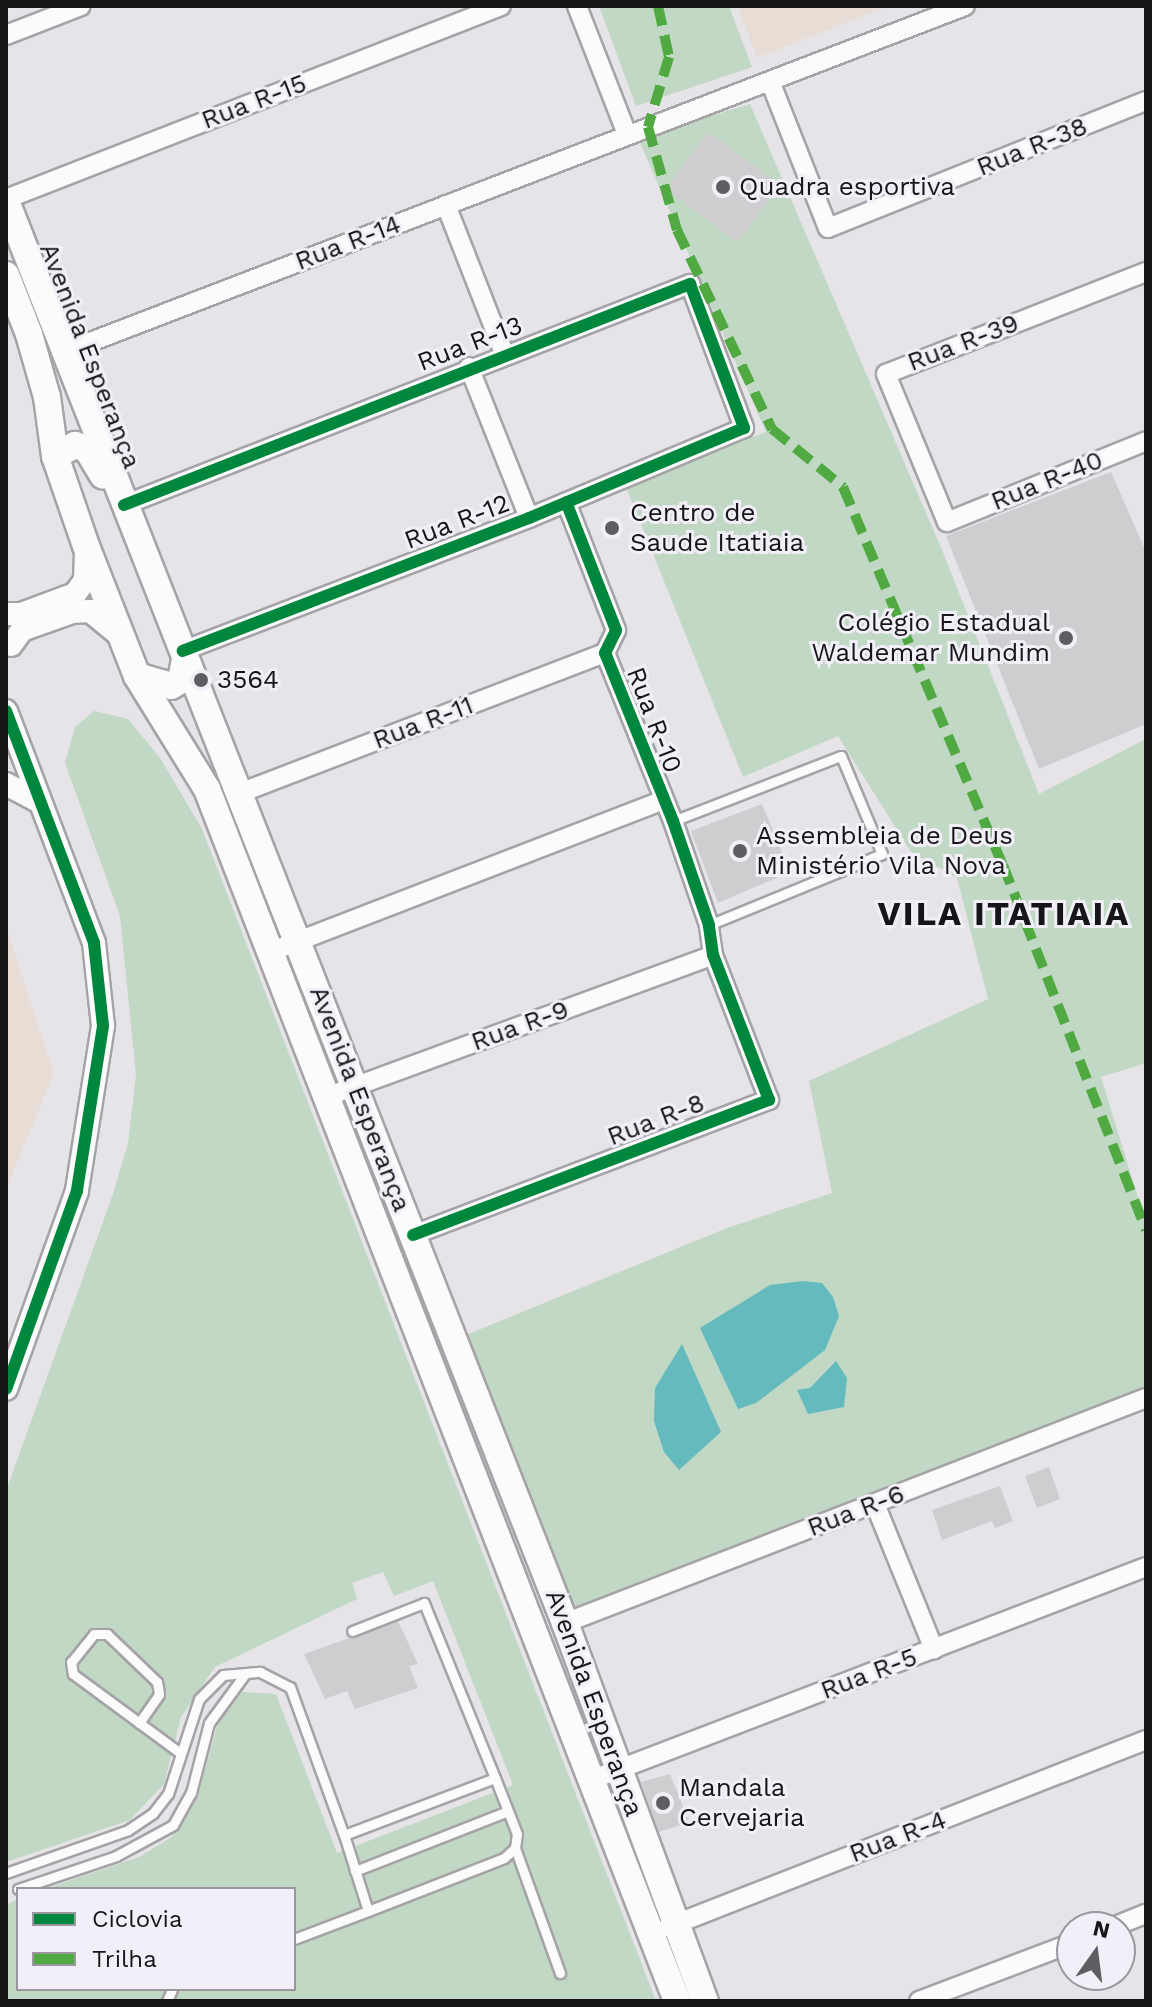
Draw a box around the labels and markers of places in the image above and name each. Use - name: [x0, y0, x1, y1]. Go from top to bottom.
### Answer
- place label: Quadra esportiva: [739, 171, 955, 203]
- marker: Quadra esportiva: [714, 178, 732, 196]
- place label: Centro de Saude Itatiaia: [630, 497, 804, 558]
- marker: Centro de Saude Itatiaia: [601, 517, 623, 539]
- place label: Colégio Estadual Waldemar Mundim: [811, 607, 1050, 668]
- marker: Colégio Estadual Waldemar Mundim: [1057, 629, 1075, 647]
- place label: 3564: [217, 664, 279, 696]
- marker: 3564: [192, 671, 210, 689]
- place label: Assembleia de Deus Ministério Vila Nova: [756, 820, 1014, 882]
- marker: Assembleia de Deus Ministério Vila Nova: [731, 842, 749, 860]
- place label: Mandala Cervejaria: [679, 1772, 805, 1834]
- marker: Mandala Cervejaria: [654, 1794, 672, 1812]

